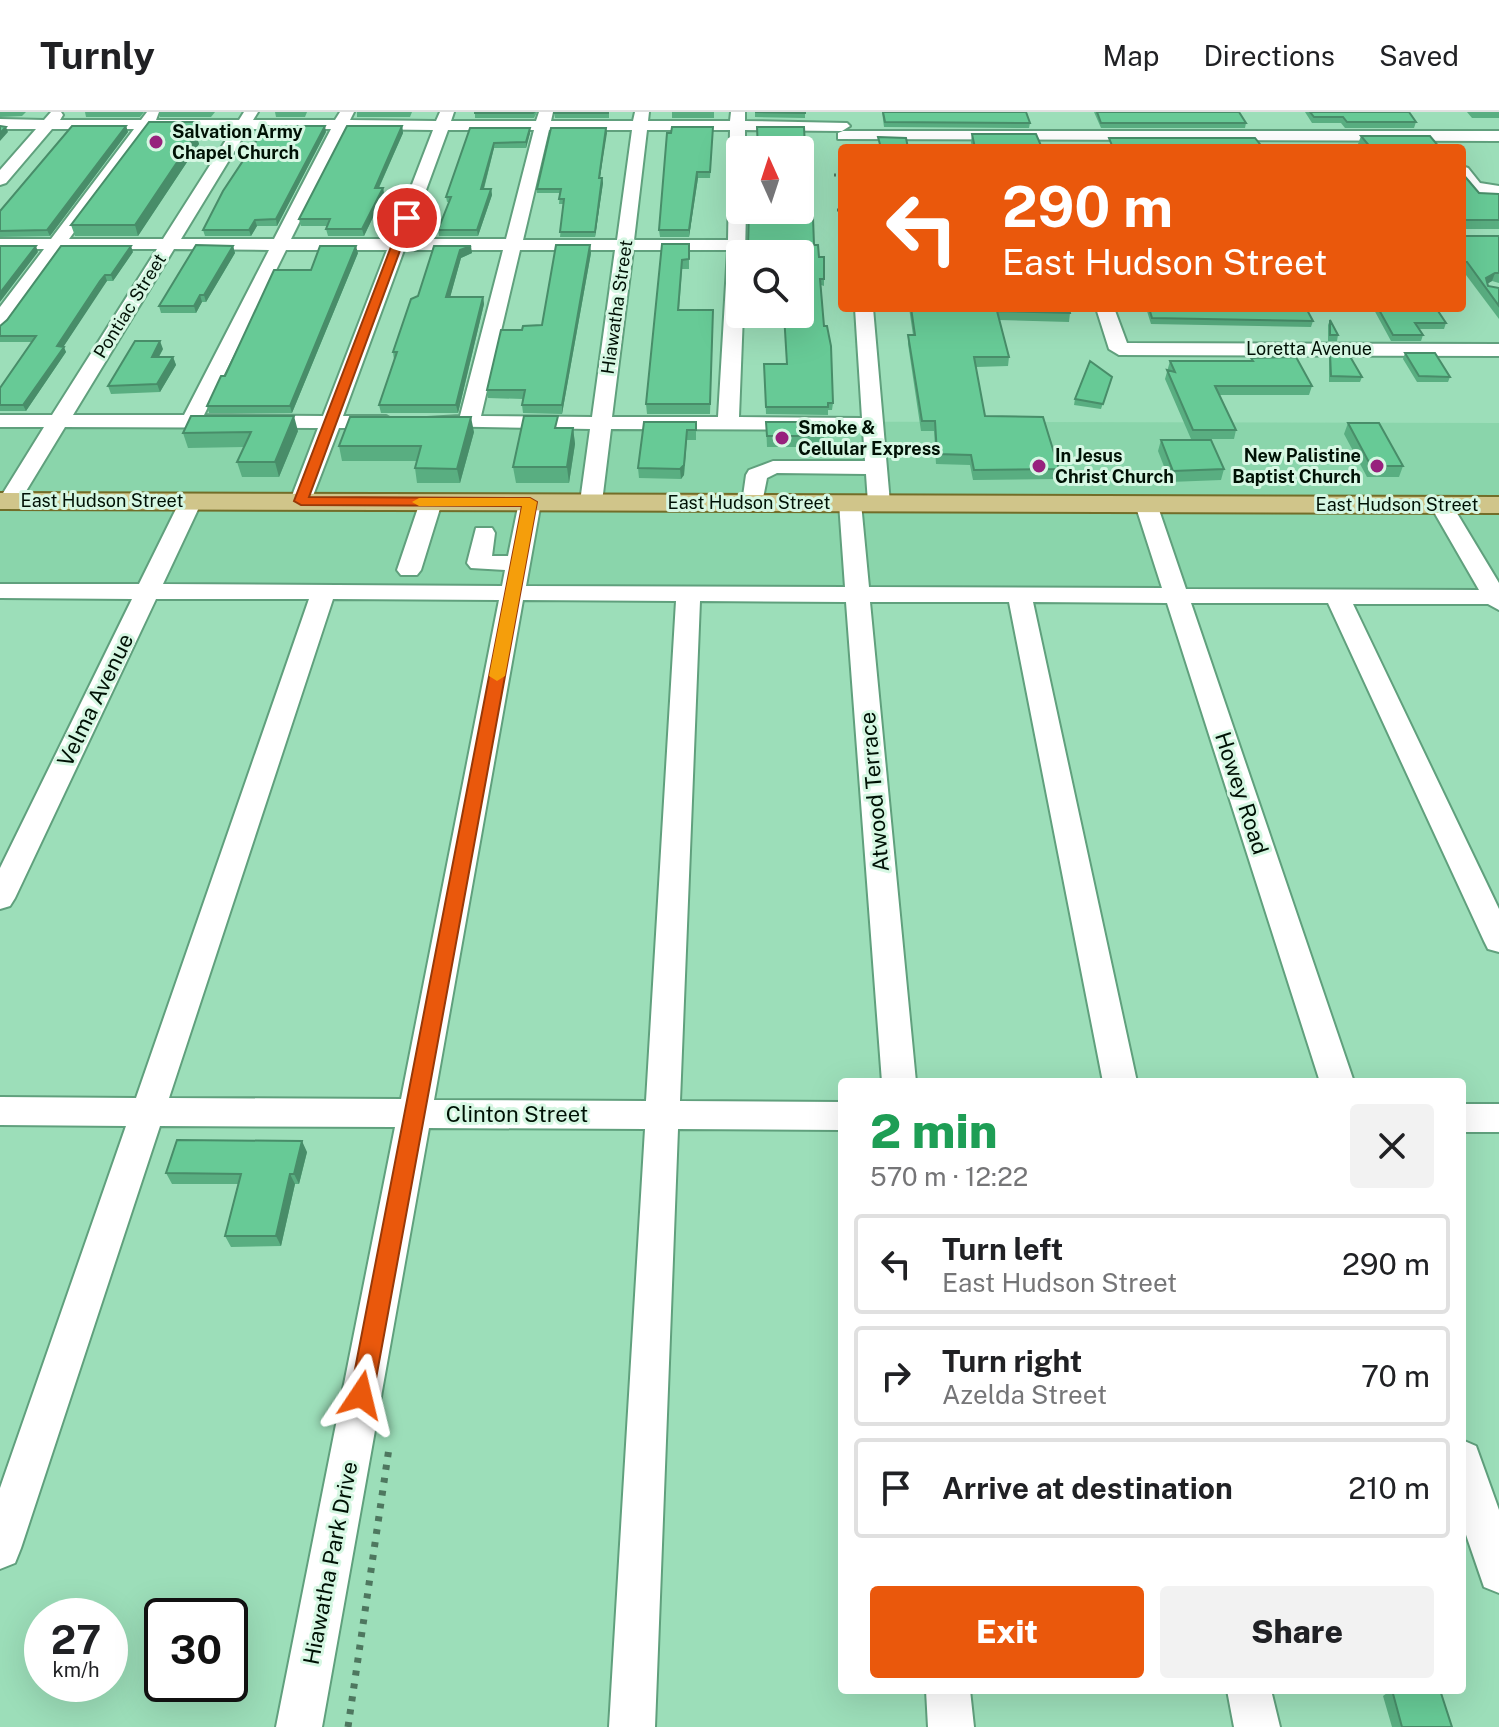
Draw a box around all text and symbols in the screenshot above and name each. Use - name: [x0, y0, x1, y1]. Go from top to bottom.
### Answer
- text: Turnly: [40, 33, 155, 78]
- text: Map: [1103, 39, 1159, 72]
- text: Directions: [1203, 39, 1335, 72]
- text: Saved: [1379, 39, 1459, 72]
- place label: Salvation Army Chapel Church: [172, 121, 303, 163]
- marker: Salvation Army Chapel Church: [147, 133, 165, 151]
- north arrow: [726, 136, 814, 224]
- map controls: [726, 136, 814, 328]
- text: 290 m: [1002, 174, 1173, 240]
- icon: left: [870, 176, 974, 280]
- pin: [373, 184, 441, 252]
- icon: arrive: [385, 196, 429, 240]
- street label: Hiawatha Street: [597, 238, 636, 376]
- button: search: [726, 240, 814, 328]
- text: East Hudson Street: [1002, 241, 1328, 283]
- street label: Pontiac Street: [89, 249, 170, 362]
- street label: Loretta Avenue: [1246, 338, 1372, 359]
- place label: Smoke & Cellular Express: [798, 417, 941, 459]
- marker: Smoke & Cellular Express: [773, 429, 791, 447]
- place label: In Jesus Christ Church: [1055, 445, 1174, 487]
- place label: New Palistine Baptist Church: [1232, 445, 1361, 487]
- marker: In Jesus Christ Church: [1030, 457, 1048, 475]
- marker: New Palistine Baptist Church: [1368, 457, 1386, 475]
- street label: East Hudson Street: [21, 490, 183, 511]
- street label: East Hudson Street: [668, 492, 830, 513]
- street label: East Hudson Street: [1316, 494, 1478, 515]
- street label: Velma Avenue: [52, 629, 138, 771]
- street label: Atwood Terrace: [854, 711, 894, 873]
- street label: Howey Road: [1210, 728, 1274, 858]
- street label: Clinton Street: [446, 1101, 588, 1127]
- text: 2 min: [870, 1102, 998, 1159]
- button: close: [1350, 1104, 1434, 1188]
- text: 570 m · 12:22: [870, 1161, 1028, 1192]
- text: Turn left: [942, 1231, 1063, 1267]
- icon: left: [874, 1242, 918, 1286]
- text: 290 m: [1342, 1246, 1430, 1282]
- text: East Hudson Street: [942, 1267, 1177, 1298]
- text: Turn right: [942, 1343, 1082, 1379]
- position arrow: [319, 1353, 403, 1437]
- icon: right: [874, 1354, 918, 1398]
- text: 70 m: [1361, 1358, 1430, 1394]
- text: Azelda Street: [942, 1379, 1107, 1410]
- street label: Hiawatha Park Drive: [298, 1459, 362, 1667]
- icon: arrive: [874, 1466, 918, 1510]
- text: Arrive at destination: [942, 1470, 1233, 1506]
- text: 210 m: [1348, 1470, 1430, 1506]
- button: Exit: [870, 1586, 1144, 1678]
- button: Share: [1160, 1586, 1434, 1678]
- speed limit sign: 30: [144, 1598, 248, 1702]
- text: 27: [51, 1616, 101, 1663]
- text: km/h: [52, 1658, 100, 1682]

